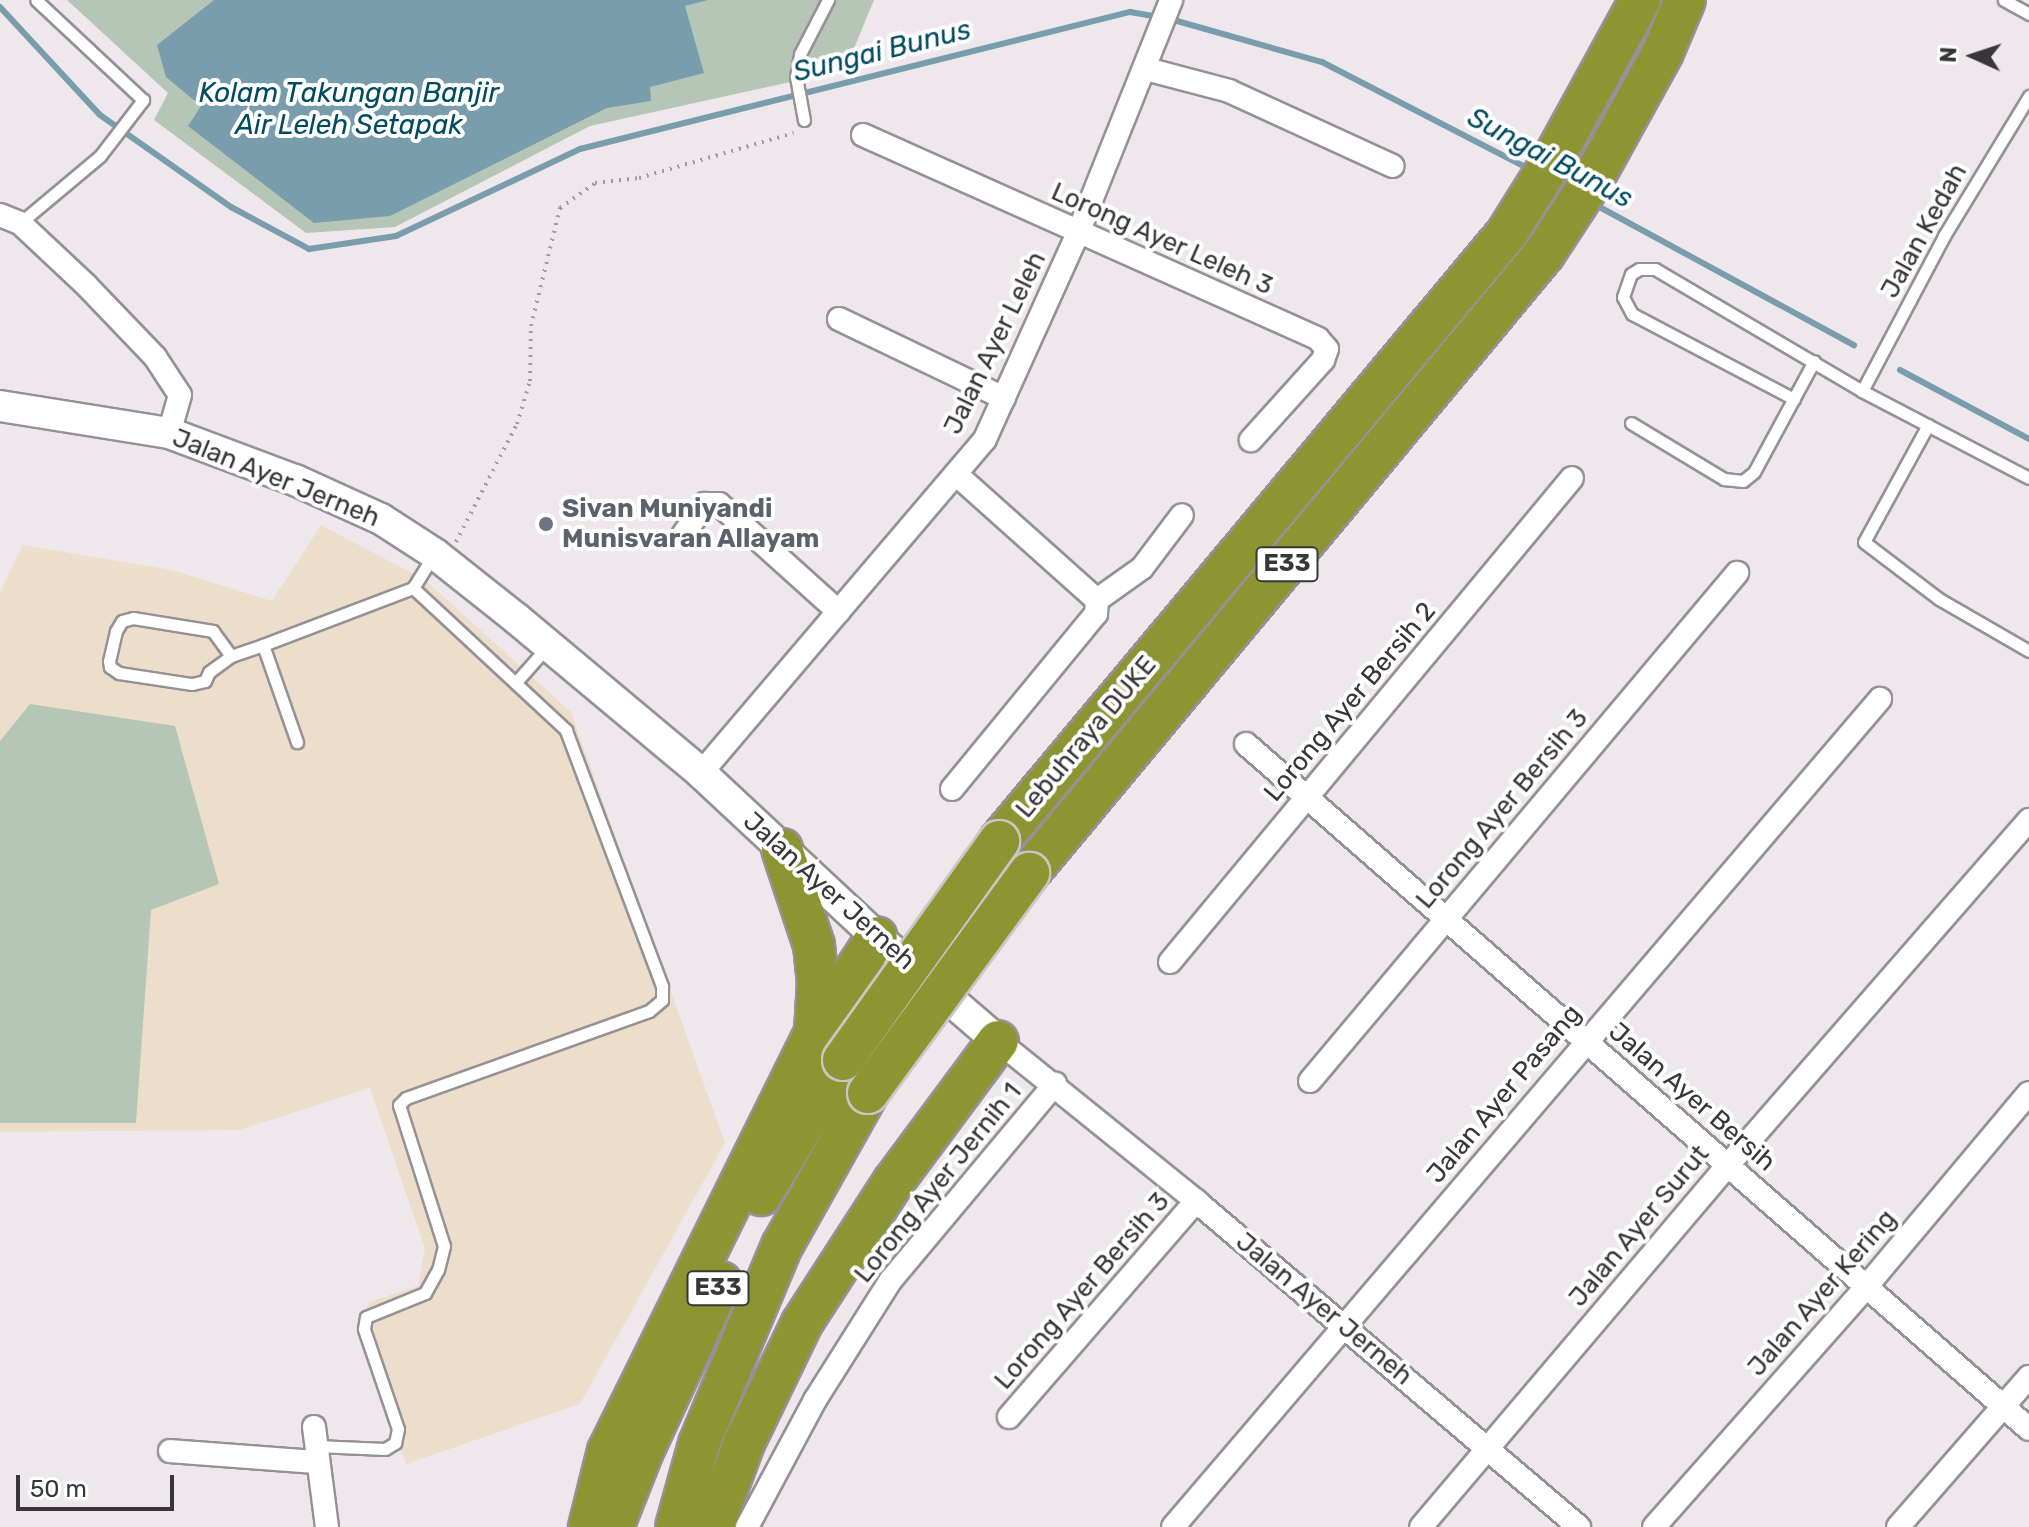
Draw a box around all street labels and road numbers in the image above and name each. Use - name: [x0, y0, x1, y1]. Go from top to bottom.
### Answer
- street label: Jalan Kedah: [1874, 158, 1974, 304]
- street label: Lorong Ayer Leleh 3: [1046, 176, 1278, 302]
- street label: Jalan Ayer Leleh: [937, 246, 1053, 440]
- street label: Jalan Ayer Jerneh: [167, 422, 385, 534]
- road number: E33: [1255, 544, 1319, 584]
- street label: Lorong Ayer Bersih 2: [1257, 596, 1443, 808]
- street label: Lebuhraya DUKE: [1009, 650, 1163, 824]
- street label: Lorong Ayer Bersih 3: [1409, 702, 1595, 916]
- street label: Jalan Ayer Jerneh: [736, 805, 922, 977]
- street label: Jalan Ayer Pasang: [1420, 998, 1588, 1190]
- street label: Jalan Ayer Bersih: [1602, 1016, 1782, 1178]
- street label: Lorong Ayer Jernih 1: [848, 1076, 1028, 1290]
- street label: Jalan Ayer Surut: [1562, 1138, 1716, 1314]
- street label: Lorong Ayer Bersih 3: [988, 1186, 1176, 1396]
- street label: Jalan Ayer Kering: [1741, 1203, 1903, 1383]
- street label: Jalan Ayer Jerneh: [1229, 1226, 1419, 1392]
- road number: E33: [686, 1268, 750, 1308]

